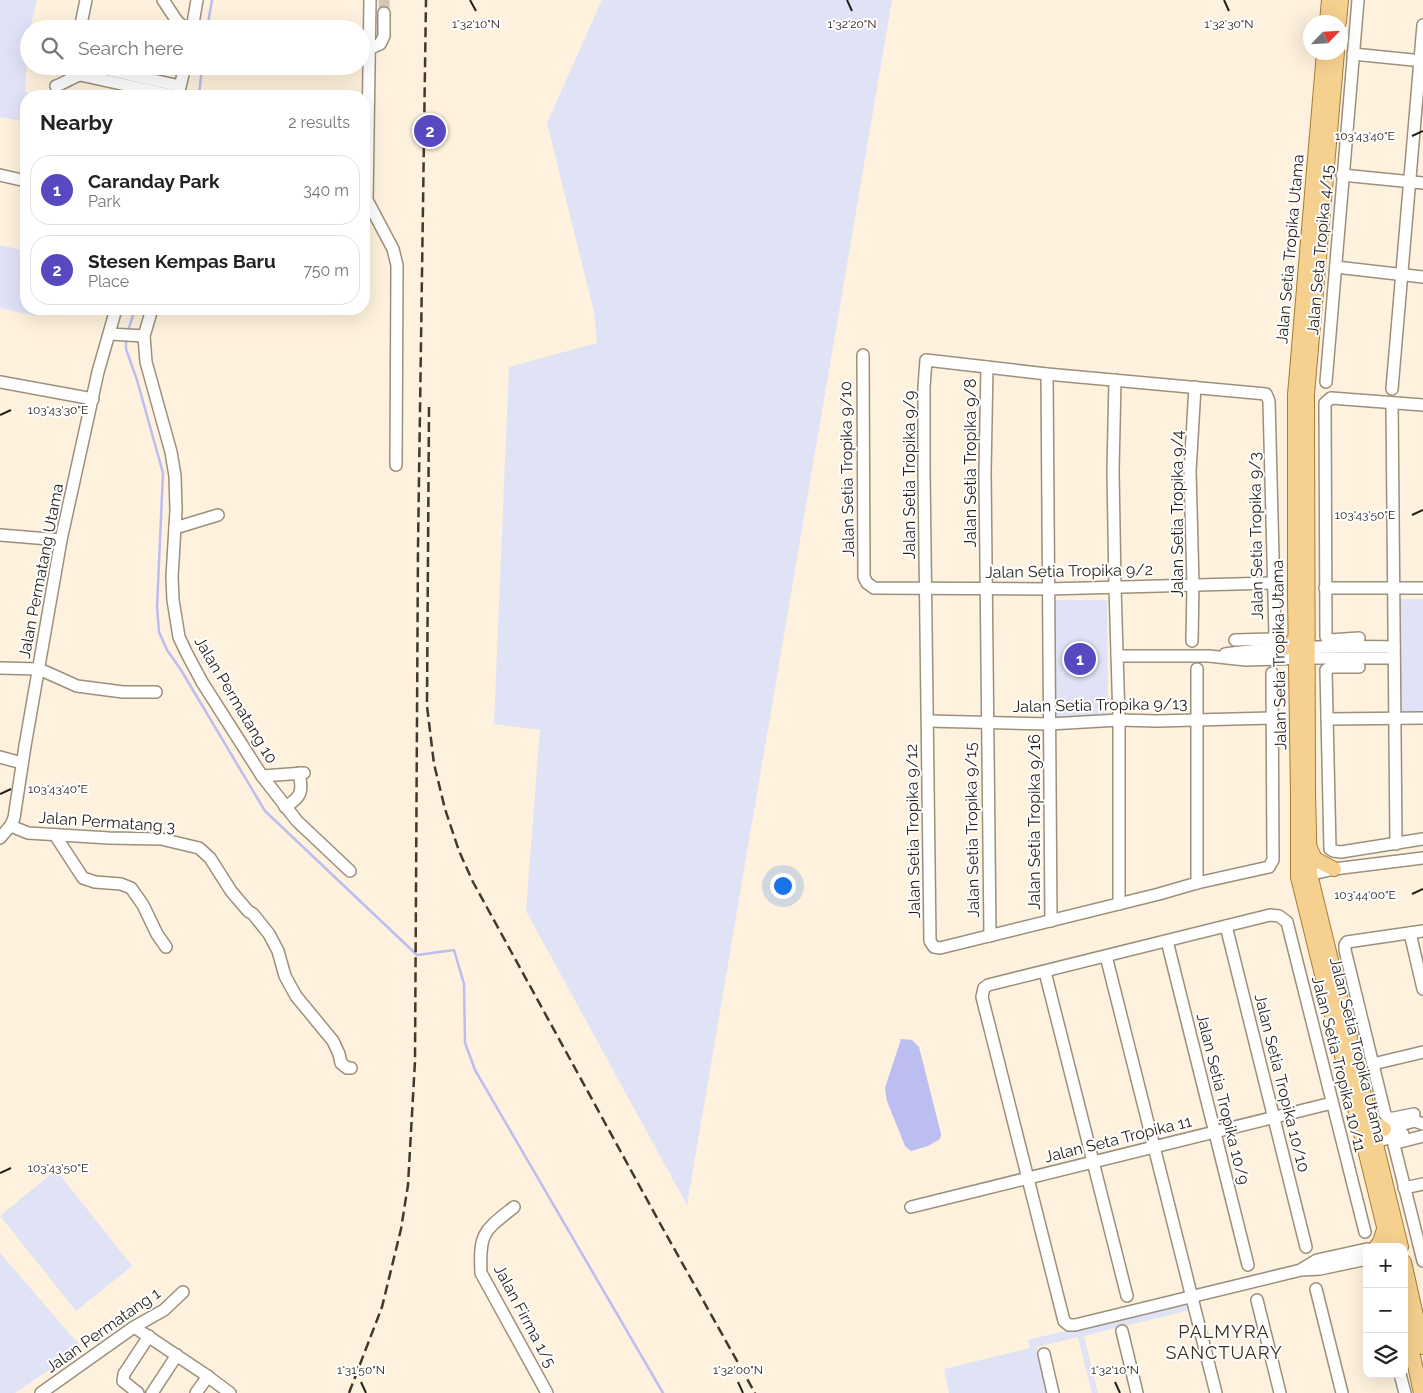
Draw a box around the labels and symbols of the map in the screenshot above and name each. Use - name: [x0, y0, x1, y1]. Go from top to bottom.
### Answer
- north arrow: [1303, 15, 1348, 60]
- text: 1°32'10"N: [452, 17, 500, 31]
- text: 1°32'20"N: [827, 17, 877, 31]
- text: 1°32'30"N: [1204, 17, 1254, 31]
- pin: 2: [414, 112, 446, 150]
- text: 103°43'40"E: [1335, 129, 1395, 143]
- street label: Jalan Setia Tropika Utama: [1272, 153, 1308, 345]
- street label: Jalan Seta Tropika 4/15: [1303, 164, 1337, 336]
- street label: Jalan Setia Tropika 9/8: [961, 378, 980, 548]
- street label: Jalan Setia Tropika 9/10: [836, 381, 858, 557]
- street label: Jalan Setia Tropika 9/9: [900, 391, 919, 559]
- text: 103°43'30"E: [28, 403, 88, 417]
- street label: Jalan Setia Tropika 9/4: [1168, 430, 1187, 598]
- street label: Jalan Setia Tropika 9/3: [1245, 452, 1267, 620]
- street label: Jalan Permatang Utama: [15, 482, 67, 660]
- text: 103°43'50"E: [1335, 508, 1395, 522]
- street label: Jalan Setia Tropika 9/2: [985, 560, 1153, 582]
- street label: Jalan Setia Tropika Utama: [1268, 560, 1290, 750]
- street label: Jalan Permatang 10: [191, 633, 281, 767]
- pin: 1: [1064, 640, 1096, 678]
- street label: Jalan Setia Tropika 9/13: [1012, 694, 1188, 716]
- street label: Jalan Setia Tropika 9/16: [1025, 734, 1044, 910]
- street label: Jalan Setia Tropika 9/15: [961, 742, 983, 918]
- street label: Jalan Setia Tropika 9/12: [902, 744, 924, 918]
- text: 103°43'40"E: [28, 782, 88, 796]
- street label: Jalan Permatang 3: [38, 808, 176, 836]
- your location: [770, 873, 796, 899]
- text: 103°44'00"E: [1334, 888, 1396, 902]
- street label: Jalan Setia Tropika Utama: [1326, 955, 1390, 1145]
- street label: Jalan Setia Tropika 10/11: [1308, 974, 1370, 1154]
- street label: Jalan Setia Tropika 10/10: [1251, 992, 1313, 1174]
- street label: Jalan Setia Tropika 10/9: [1193, 1011, 1253, 1187]
- street label: Jalan Seta Tropika 11: [1042, 1111, 1194, 1166]
- text: 103°43'50"E: [28, 1161, 88, 1175]
- street label: Jalan Firma 1/5: [490, 1261, 560, 1371]
- street label: Jalan Permatang 1: [42, 1283, 164, 1377]
- district label: PALMYRA SANCTUARY: [1165, 1321, 1283, 1363]
- text: 1°31'50"N: [337, 1363, 385, 1377]
- text: 1°32'00"N: [713, 1363, 763, 1377]
- text: 1°32'10"N: [1091, 1363, 1139, 1377]

